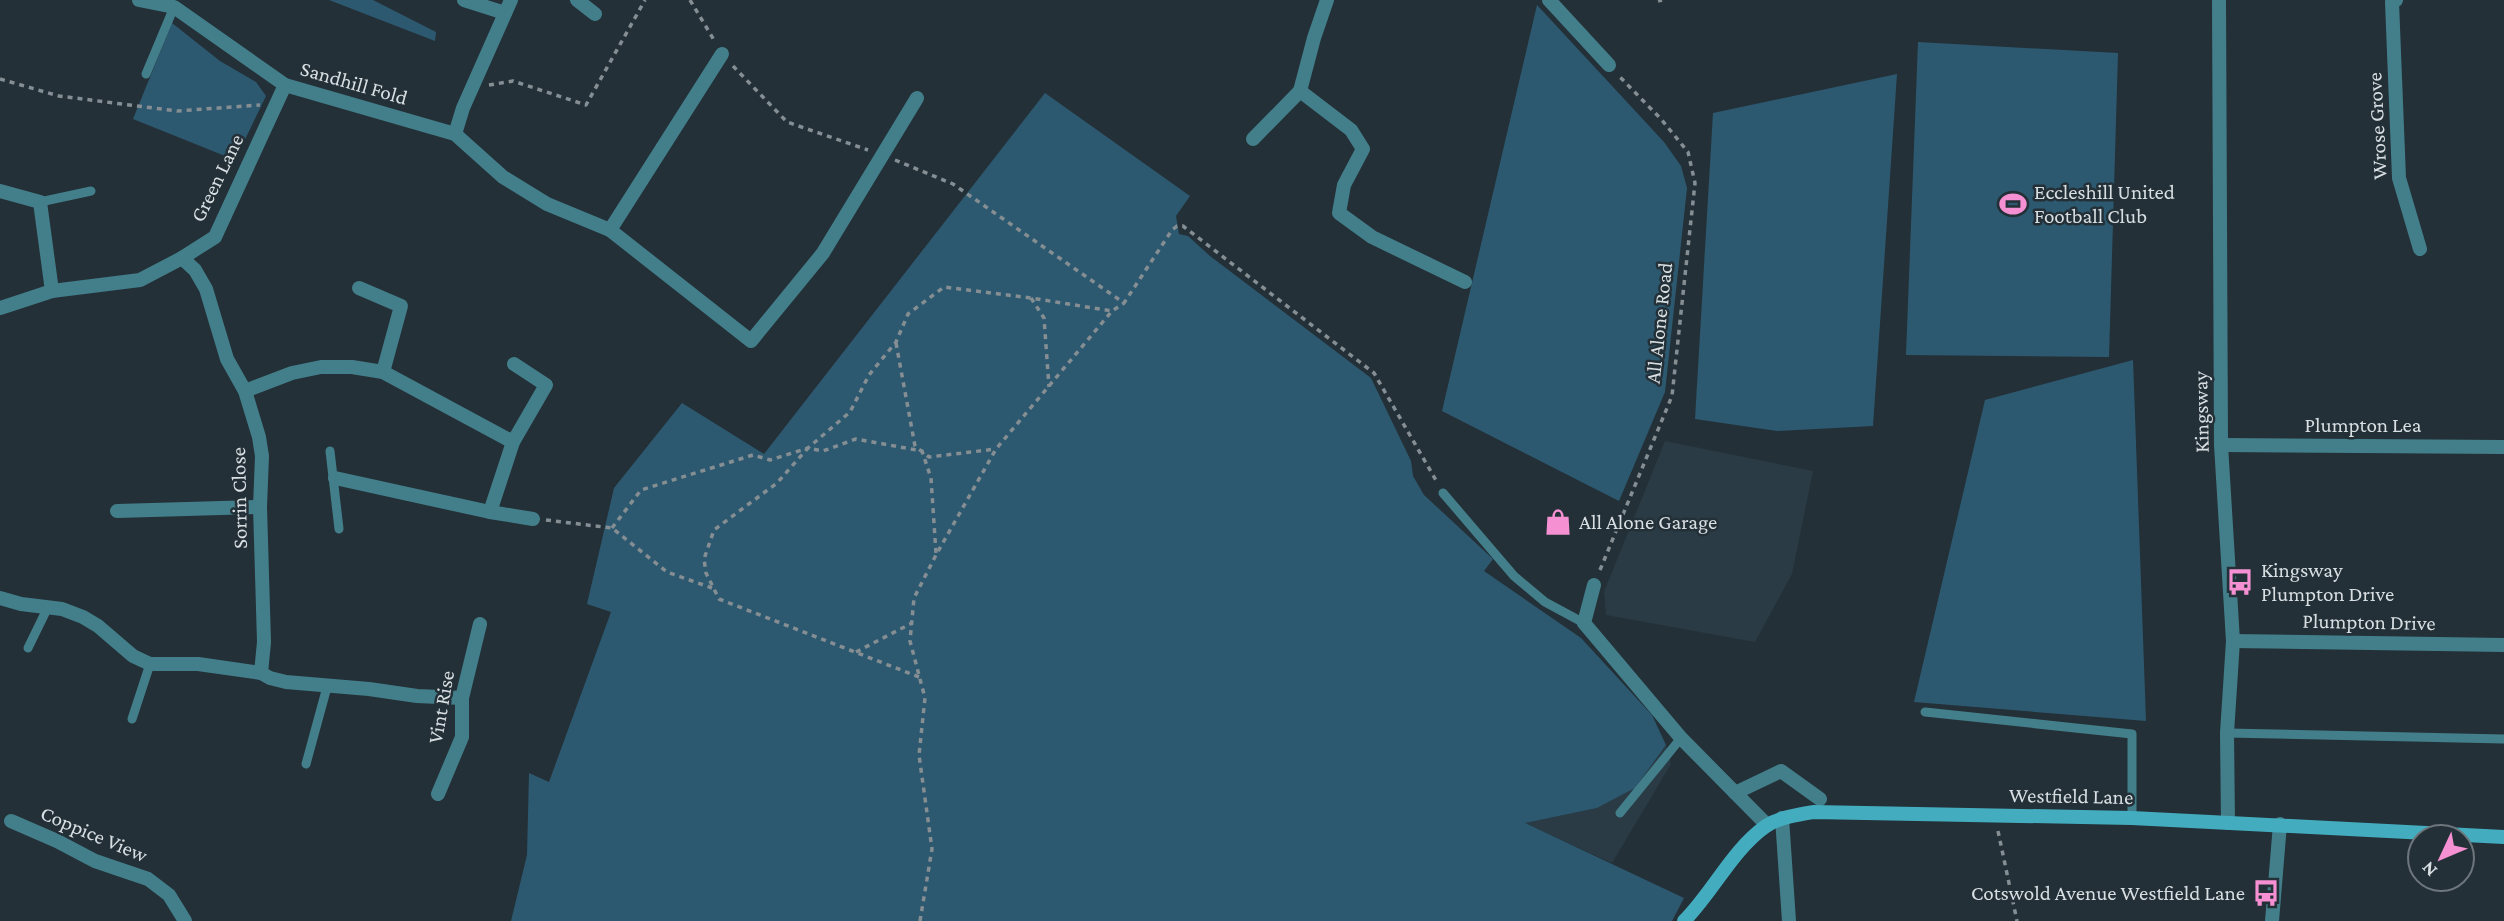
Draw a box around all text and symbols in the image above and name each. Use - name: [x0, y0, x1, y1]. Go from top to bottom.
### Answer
- street label: Sandhill Fold: [298, 56, 410, 110]
- street label: Wrose Grove: [2362, 72, 2392, 180]
- street label: Green Lane: [185, 130, 249, 226]
- place label: Eccleshill United Football Club: [2034, 180, 2175, 228]
- sports icon: Eccleshill United Football Club: [1998, 189, 2028, 219]
- street label: All Alone Road: [1641, 261, 1677, 385]
- street label: Kingsway: [2188, 371, 2214, 453]
- street label: Plumpton Lea: [2305, 413, 2422, 437]
- street label: Sorrin Close: [226, 447, 252, 549]
- shop icon: All Alone Garage: [1543, 507, 1573, 537]
- place label: All Alone Garage: [1579, 510, 1717, 534]
- place label: Kingsway Plumpton Drive: [2261, 558, 2394, 606]
- bus stop icon: Kingsway Plumpton Drive: [2225, 567, 2255, 597]
- street label: Plumpton Drive: [2302, 609, 2436, 635]
- street label: Vint Rise: [423, 669, 459, 745]
- street label: Westfield Lane: [2009, 783, 2133, 809]
- street label: Coppice View: [37, 801, 152, 867]
- north arrow: [2406, 823, 2476, 893]
- text: N: [2417, 857, 2441, 881]
- bus stop icon: Cotswold Avenue Westfield Lane: [2251, 878, 2281, 908]
- place label: Cotswold Avenue Westfield Lane: [1971, 881, 2245, 905]

